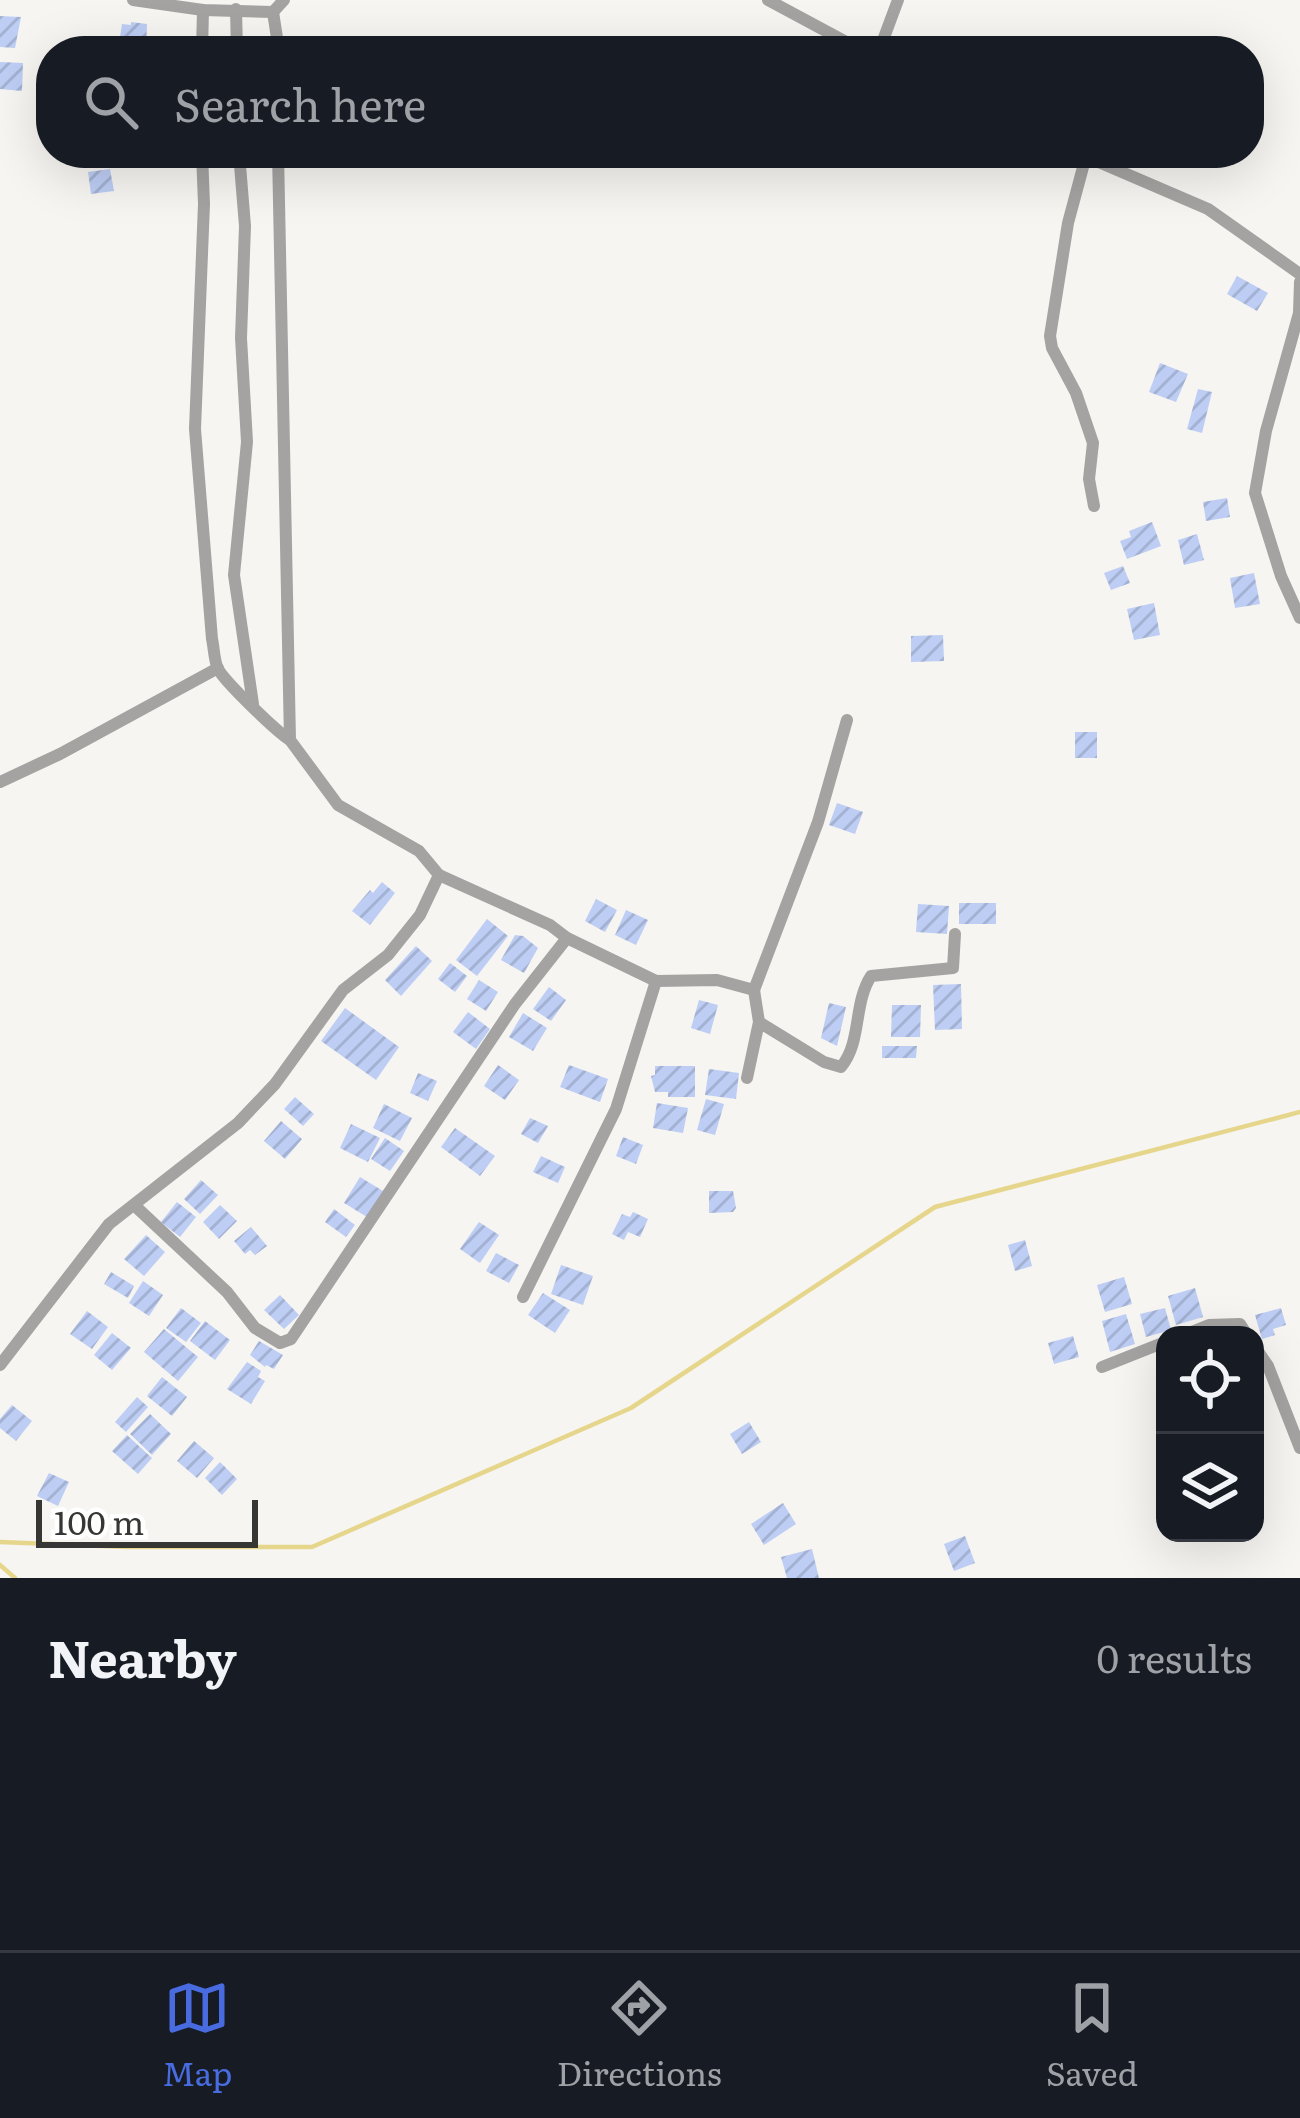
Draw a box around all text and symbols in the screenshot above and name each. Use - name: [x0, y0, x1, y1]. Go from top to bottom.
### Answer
- search box: [36, 36, 1264, 168]
- icon: search: [78, 69, 144, 135]
- text: Search here: [174, 69, 426, 136]
- map controls: [1156, 1326, 1264, 1542]
- button: locate: [1156, 1326, 1264, 1434]
- button: layers: [1156, 1434, 1264, 1542]
- scale bar: [36, 1494, 258, 1547]
- text: 100 m: [54, 1496, 144, 1545]
- text: Nearby: [48, 1618, 237, 1694]
- text: 0 results: [1097, 1627, 1252, 1685]
- tab: Map: [162, 1975, 232, 2096]
- tab: Directions: [557, 1975, 722, 2096]
- tab: Saved: [1046, 1975, 1138, 2096]

